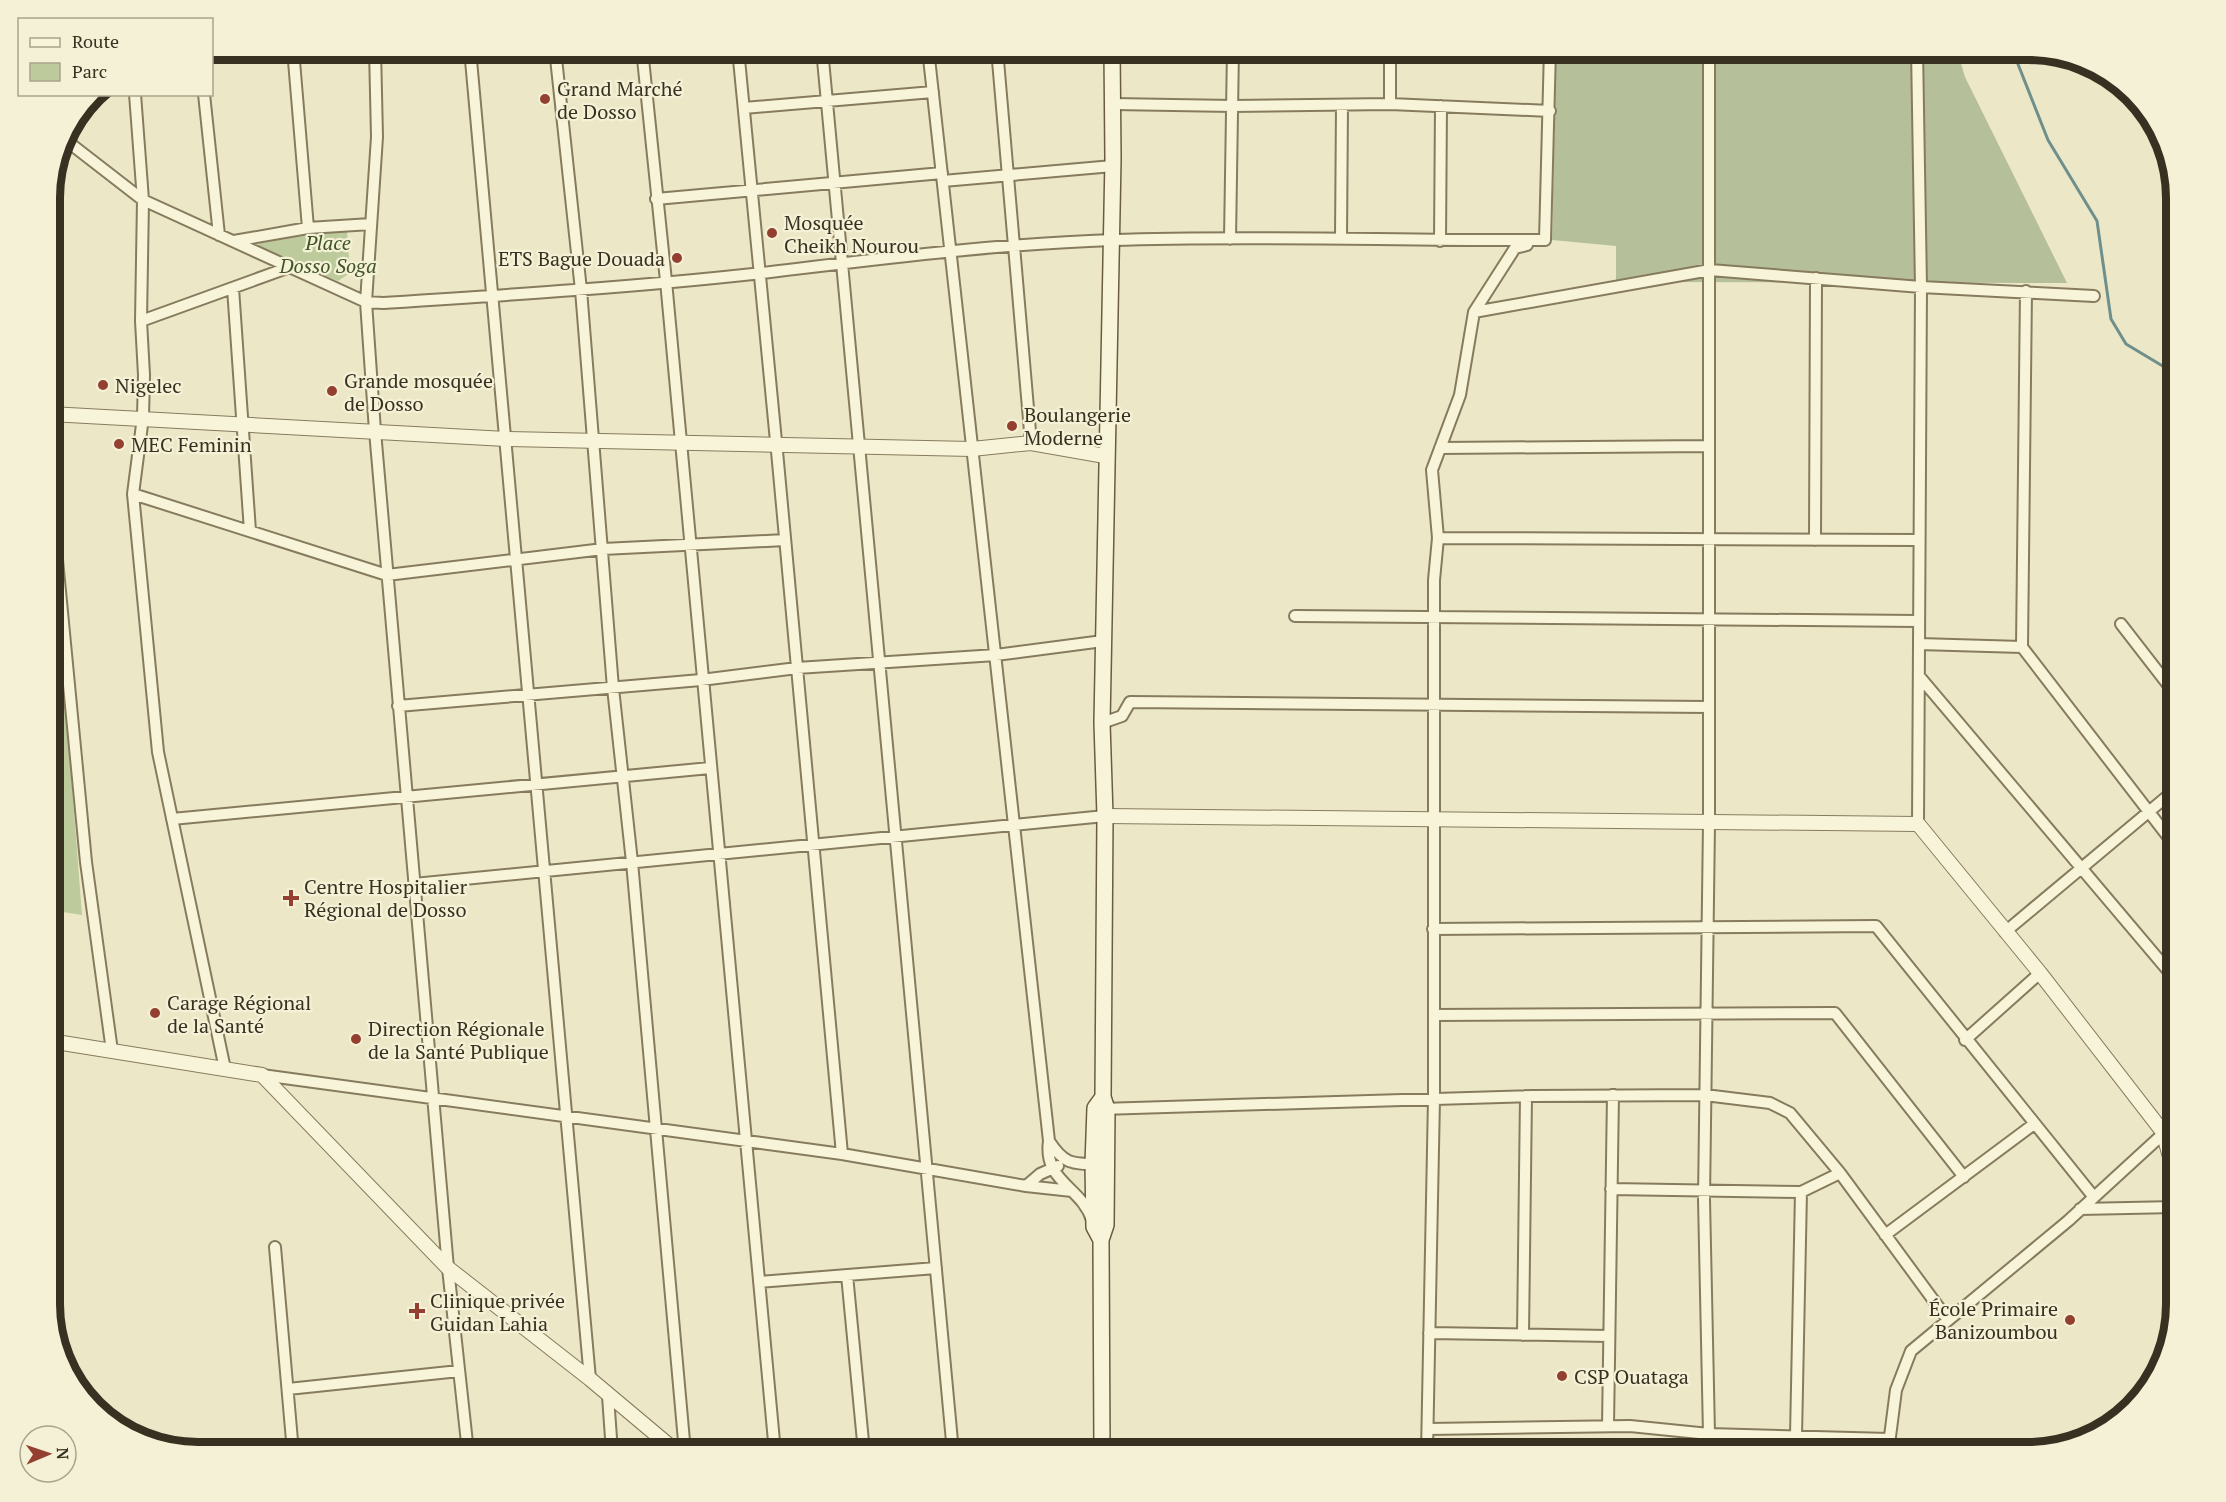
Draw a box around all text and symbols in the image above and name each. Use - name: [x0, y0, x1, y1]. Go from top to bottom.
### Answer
- legend: [18, 18, 213, 96]
- text: Route: [72, 29, 119, 53]
- text: Parc: [72, 59, 107, 83]
- place label: Grand Marché de Dosso: [557, 75, 683, 125]
- marker: Grand Marché de Dosso: [538, 92, 552, 106]
- place label: Mosquée Cheikh Nourou: [784, 209, 919, 259]
- marker: Mosquée Cheikh Nourou: [765, 226, 779, 240]
- park label: Place Dosso Soga: [278, 229, 377, 279]
- place label: ETS Bague Douada: [498, 245, 665, 272]
- marker: ETS Bague Douada: [670, 251, 684, 265]
- place label: Grande mosquée de Dosso: [344, 367, 493, 417]
- place label: Nigelec: [115, 372, 182, 399]
- marker: Nigelec: [96, 378, 110, 392]
- marker: Grande mosquée de Dosso: [325, 384, 339, 398]
- place label: Boulangerie Moderne: [1024, 401, 1131, 451]
- marker: Boulangerie Moderne: [1005, 419, 1019, 433]
- place label: MEC Feminin: [131, 431, 252, 458]
- marker: MEC Feminin: [112, 437, 126, 451]
- place label: Centre Hospitalier Régional de Dosso: [304, 873, 468, 923]
- marker: Centre Hospitalier Régional de Dosso: [282, 889, 300, 907]
- place label: Carage Régional de la Santé: [167, 989, 311, 1039]
- marker: Carage Régional de la Santé: [148, 1006, 162, 1020]
- place label: Direction Régionale de la Santé Publique: [368, 1015, 549, 1065]
- marker: Direction Régionale de la Santé Publique: [349, 1032, 363, 1046]
- place label: Clinique privée Guidan Lahia: [430, 1287, 565, 1337]
- place label: École Primaire Banizoumbou: [1929, 1295, 2058, 1345]
- marker: Clinique privée Guidan Lahia: [408, 1302, 426, 1320]
- marker: École Primaire Banizoumbou: [2063, 1313, 2077, 1327]
- place label: CSP Ouataga: [1574, 1363, 1689, 1390]
- marker: CSP Ouataga: [1555, 1369, 1569, 1383]
- north arrow: [18, 1424, 78, 1484]
- text: N: [52, 1447, 74, 1460]

